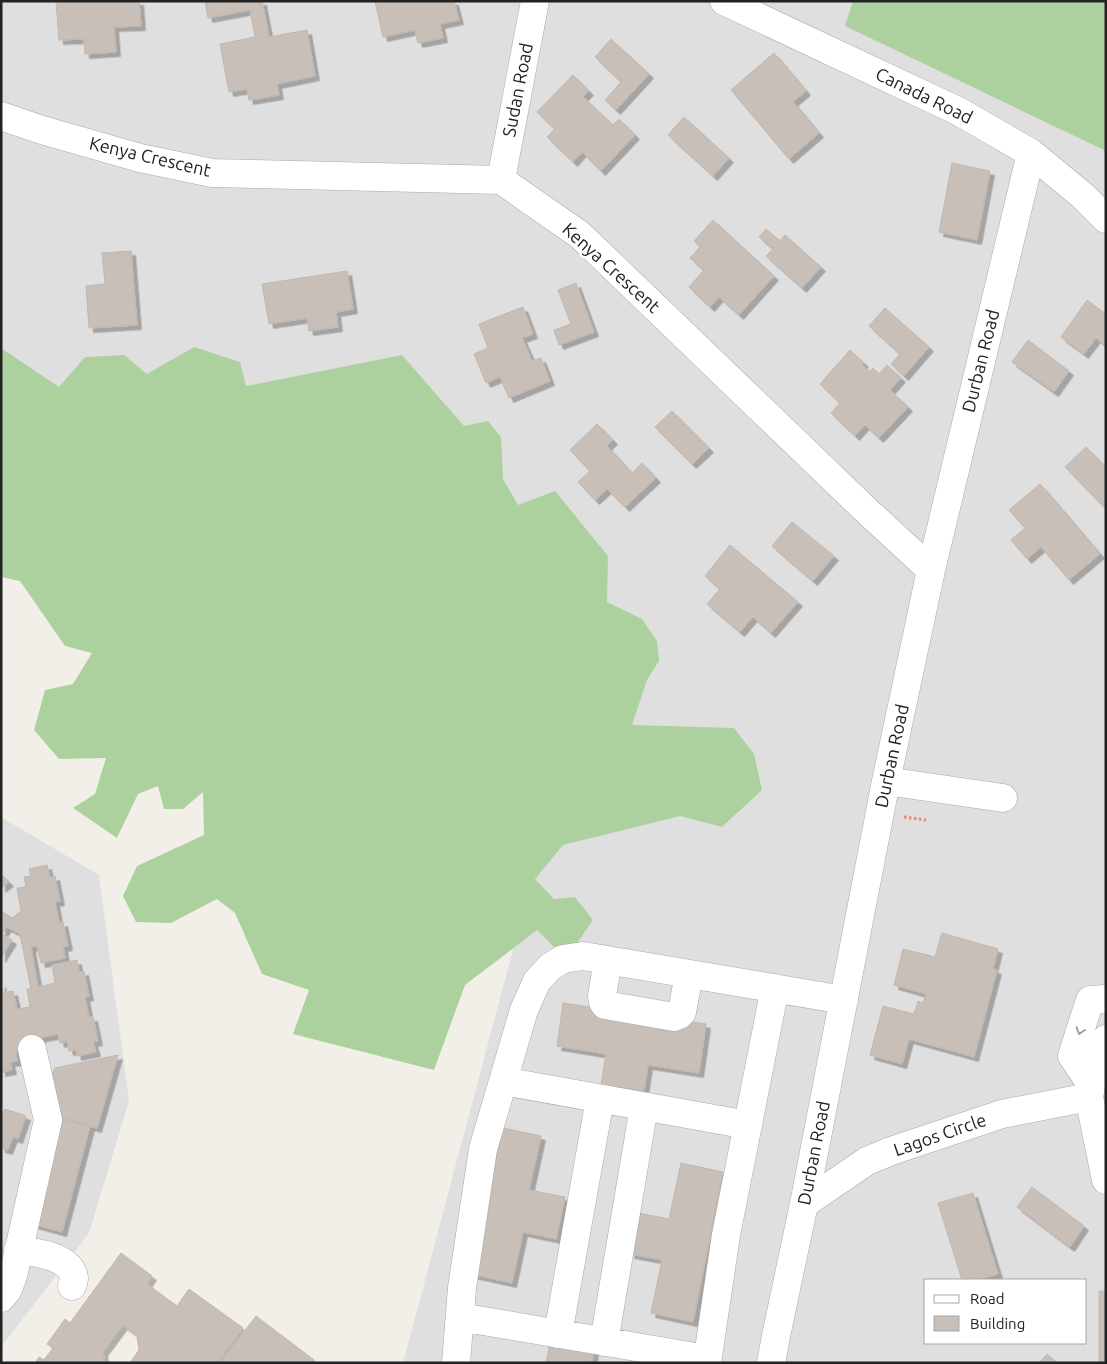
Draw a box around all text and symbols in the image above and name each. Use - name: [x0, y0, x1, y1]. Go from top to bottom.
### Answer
- street label: Sudan Road: [498, 41, 536, 139]
- street label: Canada Road: [873, 63, 976, 127]
- street label: Kenya Crescent: [88, 132, 213, 180]
- street label: Kenya Crescent: [559, 218, 664, 316]
- street label: Durban Road: [958, 307, 1002, 414]
- street label: Durban Road: [870, 702, 912, 809]
- one-way arrow: [1076, 1026, 1086, 1035]
- street label: Durban Road: [793, 1099, 833, 1206]
- street label: Lagos Circle: [891, 1109, 989, 1159]
- legend: [924, 1279, 1087, 1344]
- text: Road: [970, 1290, 1005, 1307]
- text: Building: [970, 1315, 1025, 1332]

